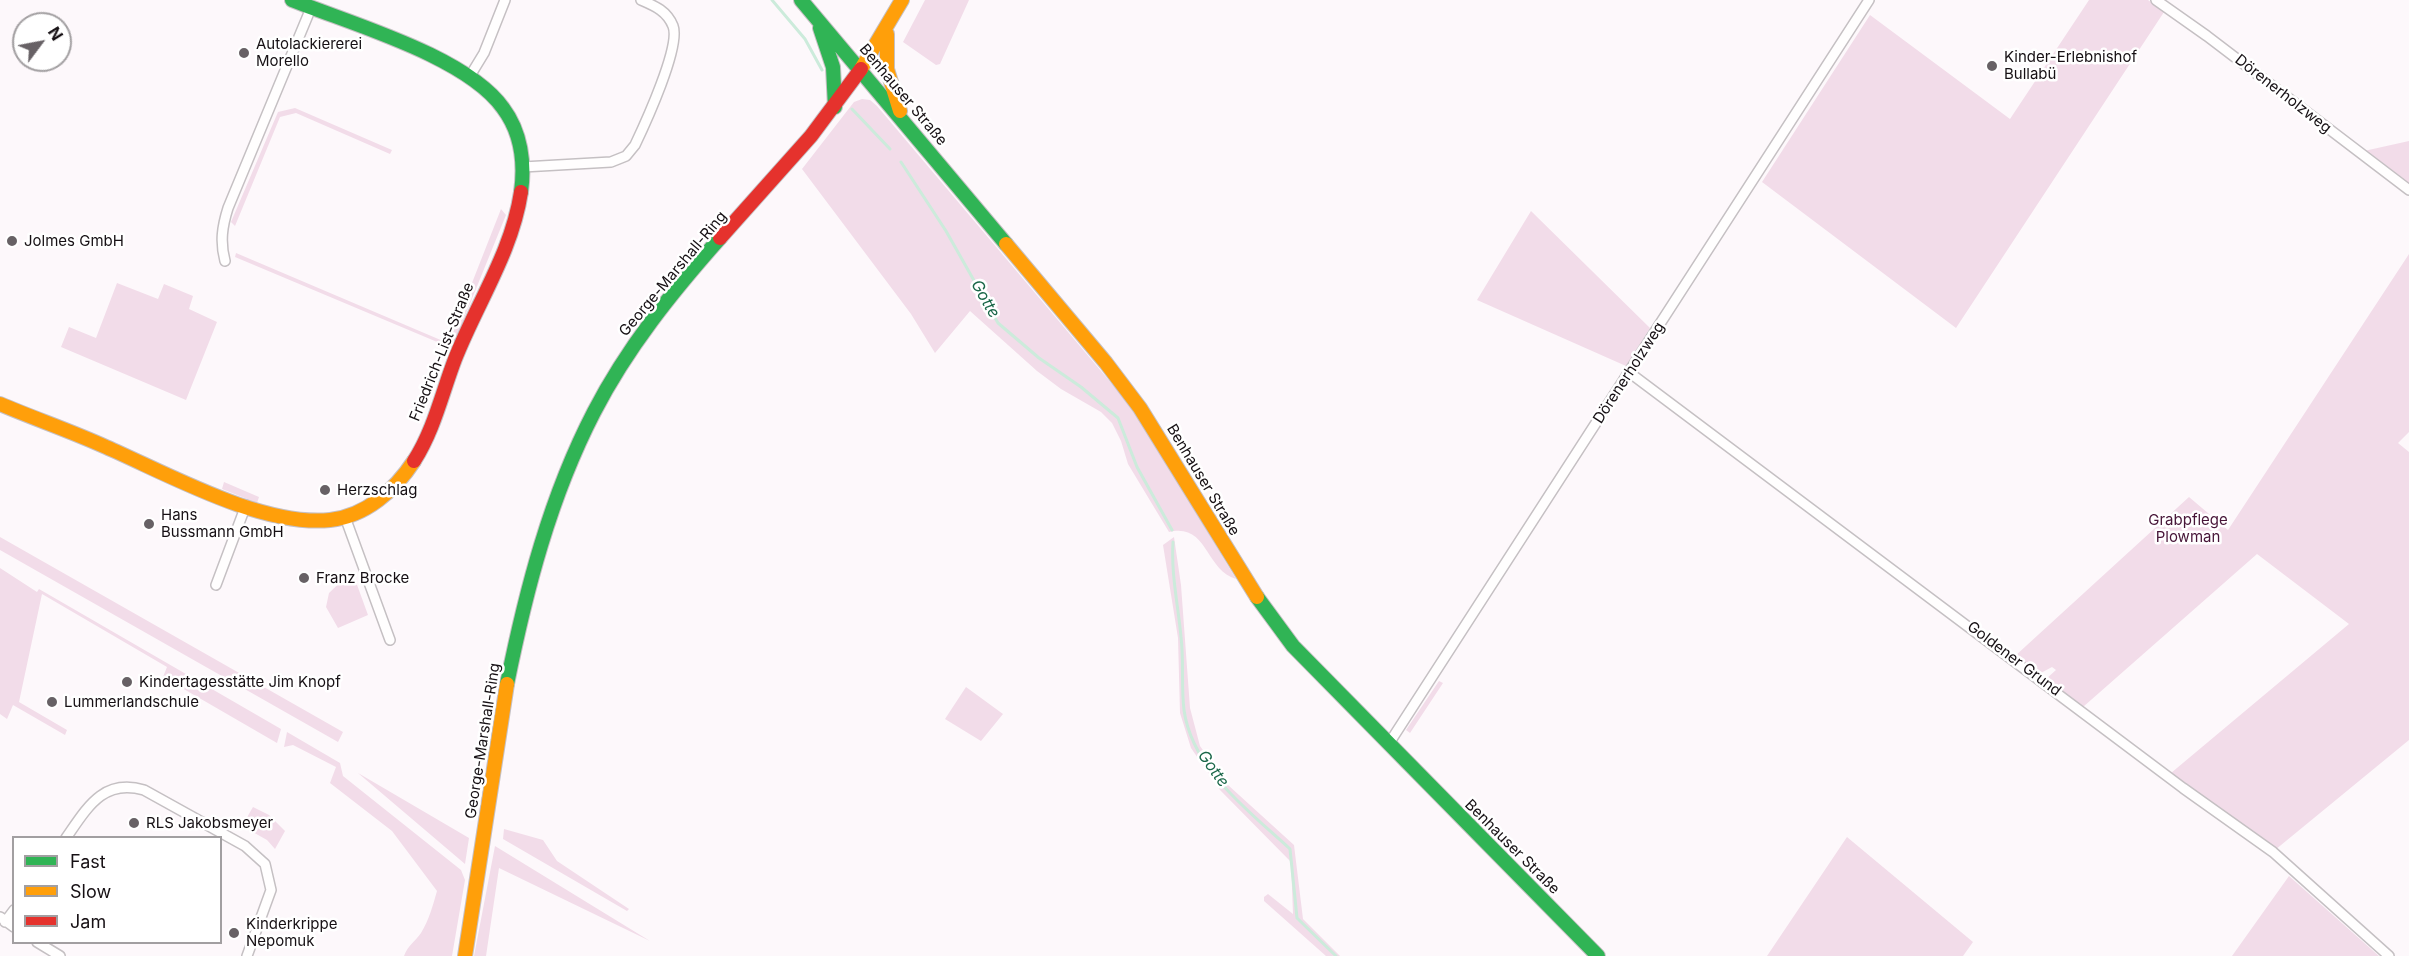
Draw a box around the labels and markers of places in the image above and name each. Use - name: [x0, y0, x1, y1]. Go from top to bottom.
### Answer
- place label: Autolackiererei Morello: [256, 35, 362, 70]
- marker: Autolackiererei Morello: [237, 46, 251, 60]
- place label: Kinder-Erlebnishof Bullabü: [2004, 48, 2137, 83]
- marker: Kinder-Erlebnishof Bullabü: [1985, 59, 1999, 73]
- place label: Jolmes GmbH: [24, 232, 124, 250]
- marker: Jolmes GmbH: [5, 234, 19, 248]
- place label: Herzschlag: [337, 481, 417, 499]
- marker: Herzschlag: [318, 483, 332, 497]
- place label: Hans Bussmann GmbH: [161, 506, 284, 541]
- marker: Hans Bussmann GmbH: [142, 517, 156, 531]
- place label: Franz Brocke: [316, 569, 409, 587]
- marker: Franz Brocke: [297, 571, 311, 585]
- place label: Kindertagesstätte Jim Knopf: [139, 673, 341, 691]
- marker: Kindertagesstätte Jim Knopf: [120, 675, 134, 689]
- place label: Lummerlandschule: [64, 693, 199, 711]
- marker: Lummerlandschule: [45, 695, 59, 709]
- place label: RLS Jakobsmeyer: [146, 814, 273, 832]
- marker: RLS Jakobsmeyer: [127, 816, 141, 830]
- place label: Kinderkrippe Nepomuk: [246, 915, 337, 950]
- marker: Kinderkrippe Nepomuk: [227, 926, 241, 940]

